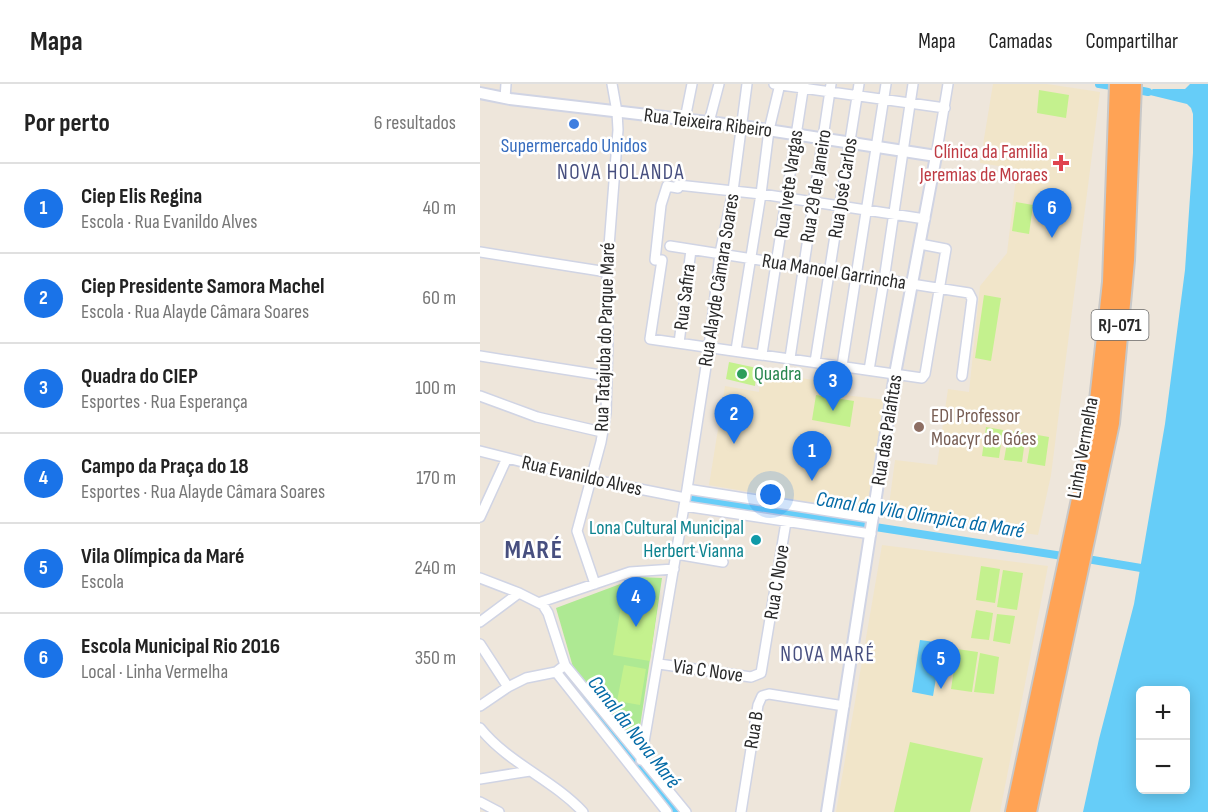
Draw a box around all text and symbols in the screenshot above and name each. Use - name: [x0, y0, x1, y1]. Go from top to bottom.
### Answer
- text: Mapa: [30, 25, 83, 58]
- text: Mapa: [918, 29, 956, 54]
- text: Camadas: [989, 29, 1052, 54]
- text: Compartilhar: [1085, 29, 1178, 54]
- street label: Rua Teixeira Ribeiro: [643, 103, 773, 143]
- text: Por perto: [24, 108, 110, 139]
- text: 6 resultados: [374, 111, 456, 135]
- marker: Supermercado Unidos: [567, 117, 581, 131]
- street label: Rua Ivete Vargas: [770, 128, 808, 240]
- street label: Rua 29 de Janeiro: [795, 128, 837, 244]
- place label: Supermercado Unidos: [501, 134, 647, 158]
- street label: Rua José Carlos: [823, 136, 863, 240]
- place label: Clínica da Familia Jeremias de Moraes: [919, 140, 1048, 187]
- marker: Clínica da Familia Jeremias de Moraes: [1052, 154, 1070, 172]
- district label: NOVA HOLANDA: [557, 160, 685, 185]
- text: Ciep Elis Regina: [81, 183, 202, 210]
- pin: 6: [1032, 188, 1072, 238]
- street label: Rua Alayde Câmara Soares: [693, 192, 745, 368]
- text: 1: [40, 196, 47, 220]
- text: 40 m: [423, 196, 456, 220]
- text: Escola · Rua Evanildo Alves: [81, 210, 257, 234]
- street label: Rua Tatajuba do Parque Maré: [590, 242, 620, 432]
- street label: Rua Manoel Garrincha: [760, 249, 908, 295]
- street label: Rua Safira: [669, 262, 701, 332]
- text: Ciep Presidente Samora Machel: [81, 273, 325, 300]
- text: 2: [39, 286, 48, 310]
- text: 60 m: [422, 286, 456, 310]
- text: Escola · Rua Alayde Câmara Soares: [81, 300, 309, 324]
- road number: RJ-071: [1092, 310, 1148, 340]
- place label: Quadra: [754, 362, 801, 386]
- pin: 3: [814, 362, 852, 411]
- text: Quadra do CIEP: [81, 363, 198, 390]
- marker: Quadra: [735, 367, 749, 381]
- street label: Rua das Palafitas: [866, 373, 908, 487]
- text: 3: [39, 376, 48, 400]
- text: 100 m: [415, 376, 456, 400]
- text: Esportes · Rua Esperança: [81, 390, 248, 414]
- pin: 2: [714, 394, 754, 444]
- street label: Linha Vermelha: [1062, 396, 1104, 500]
- place label: EDI Professor Moacyr de Góes: [931, 404, 1036, 451]
- marker: EDI Professor Moacyr de Góes: [912, 420, 926, 434]
- pin: 1: [792, 432, 832, 481]
- street label: Rua Evanildo Alves: [519, 450, 645, 502]
- text: Campo da Praça do 18: [81, 453, 249, 480]
- text: 4: [39, 466, 48, 490]
- text: 170 m: [416, 466, 456, 490]
- text: Esportes · Rua Alayde Câmara Soares: [81, 480, 325, 504]
- your location: [756, 480, 785, 509]
- water label: Canal da Vila Olímpica da Maré: [814, 486, 1026, 544]
- place label: Lona Cultural Municipal Herbert Vianna: [589, 516, 744, 563]
- marker: Lona Cultural Municipal Herbert Vianna: [749, 533, 763, 547]
- district label: MARÉ: [505, 535, 563, 566]
- text: Vila Olímpica da Maré: [81, 543, 245, 570]
- street label: Rua C Nove: [759, 543, 795, 621]
- text: 5: [39, 556, 48, 580]
- text: 240 m: [415, 556, 456, 580]
- text: Escola: [81, 570, 124, 594]
- pin: 4: [616, 578, 656, 627]
- text: Escola Municipal Rio 2016: [81, 633, 280, 660]
- pin: 5: [922, 640, 960, 689]
- district label: NOVA MARÉ: [780, 642, 876, 667]
- text: 6: [39, 646, 48, 670]
- text: 350 m: [415, 646, 456, 670]
- street label: Via C Nove: [671, 654, 745, 688]
- text: Local · Linha Vermelha: [81, 660, 228, 684]
- water label: Canal da Nova Maré: [582, 671, 686, 793]
- map controls: [1136, 686, 1190, 794]
- button: +: [1136, 686, 1190, 740]
- street label: Rua B: [739, 710, 769, 750]
- button: −: [1136, 740, 1190, 794]

